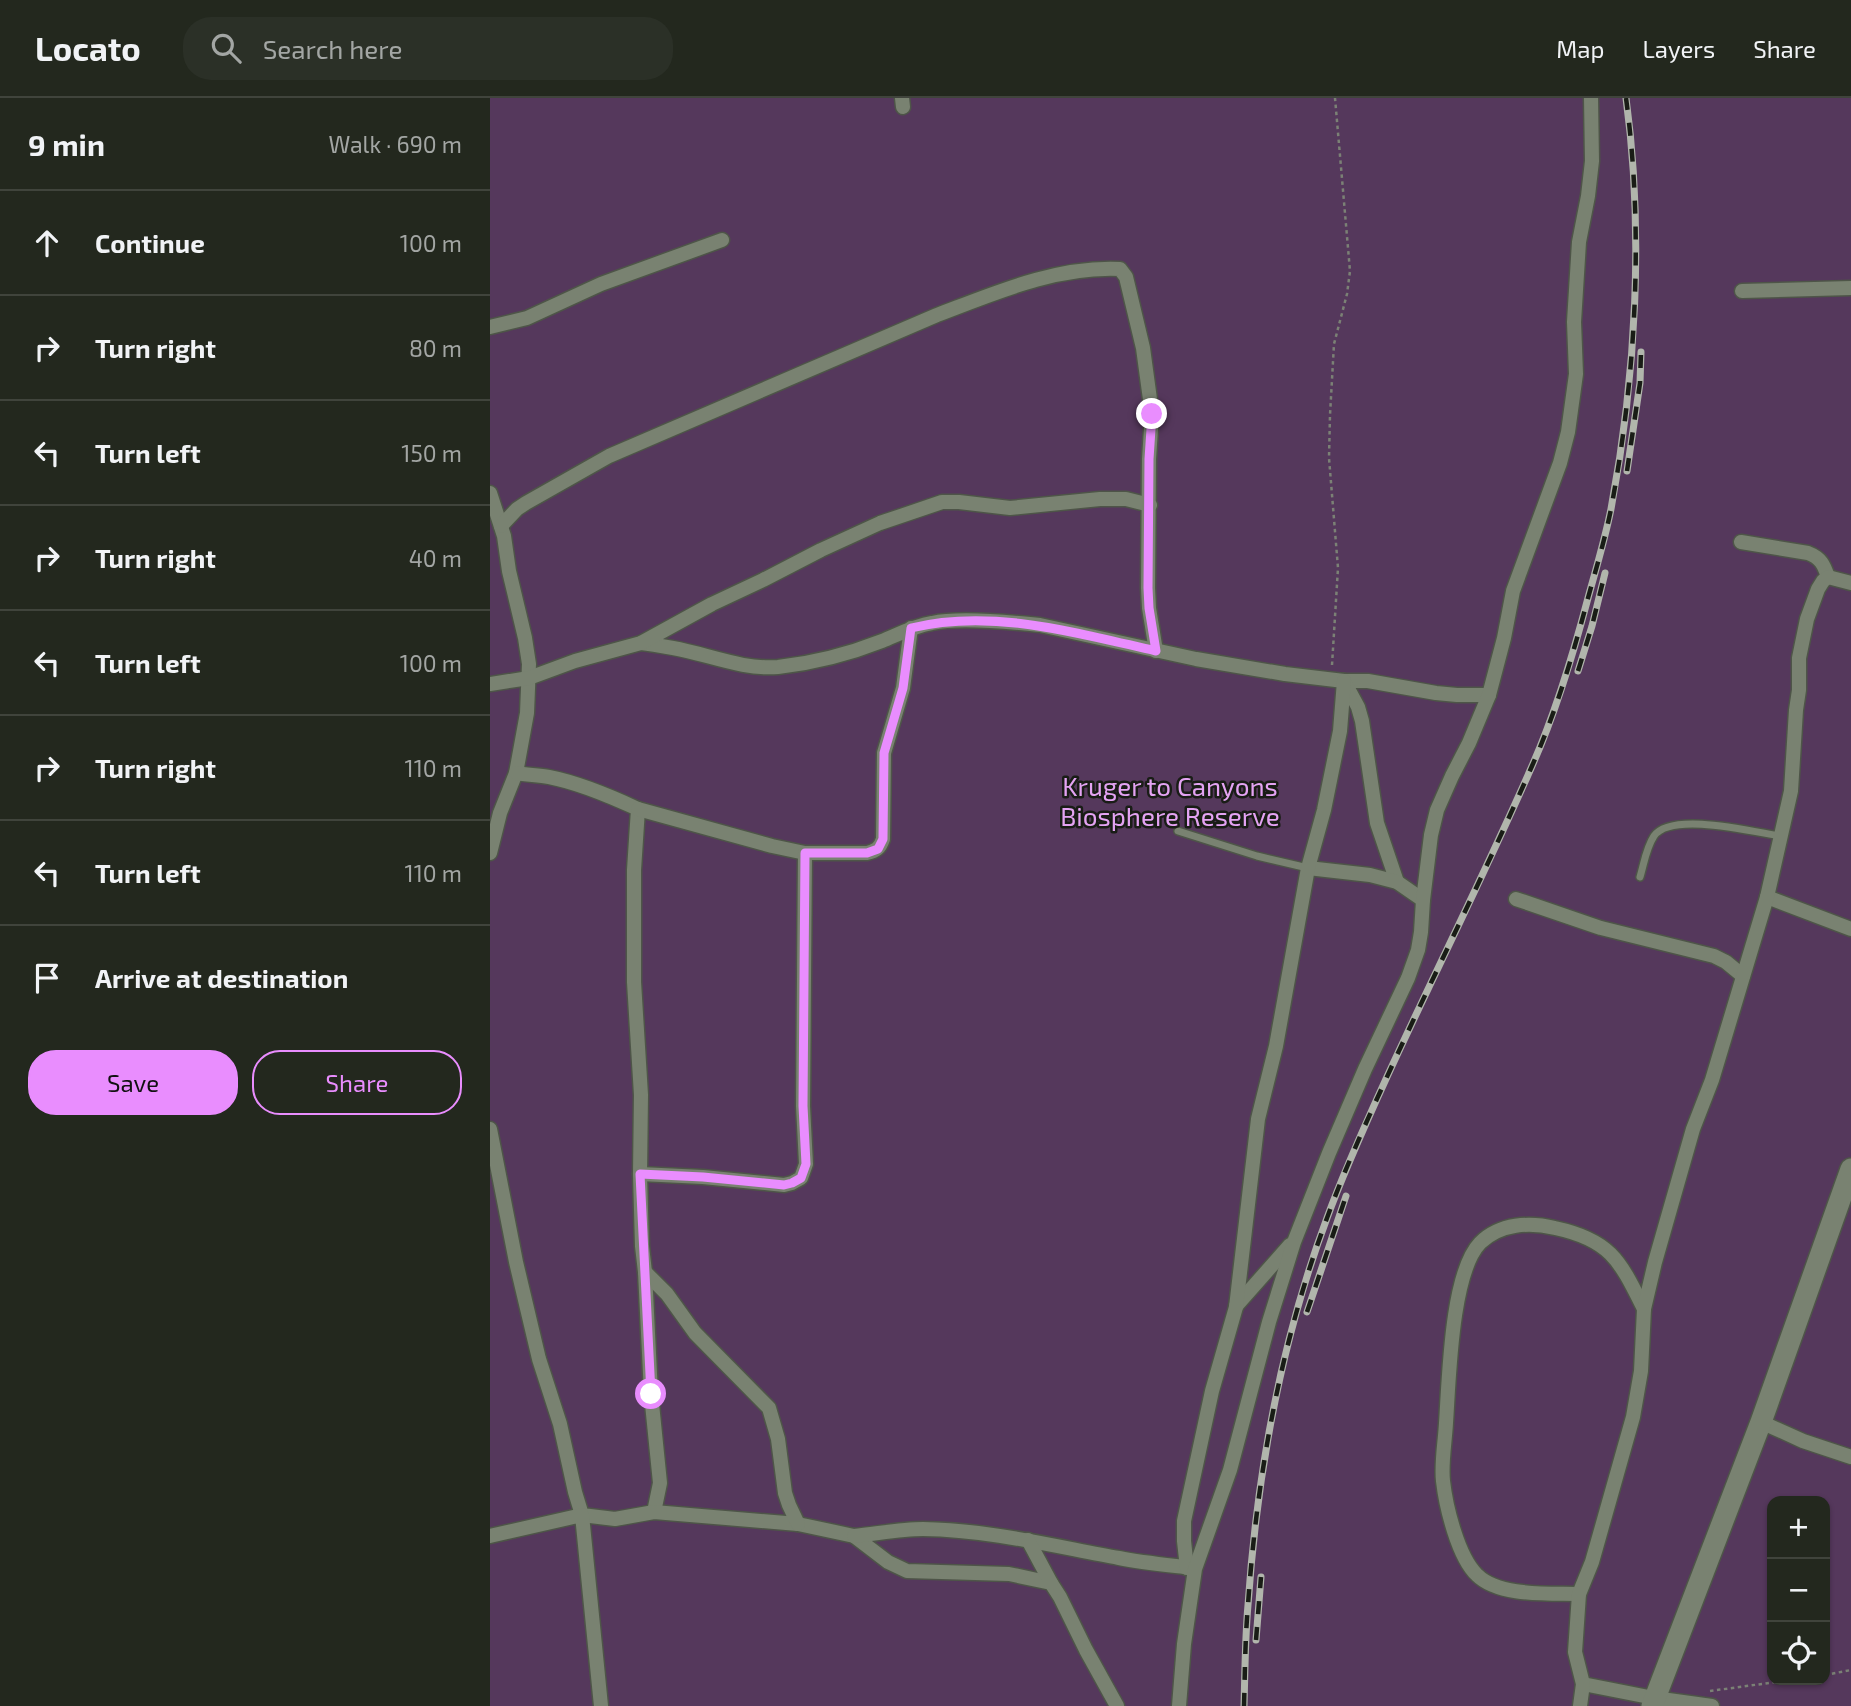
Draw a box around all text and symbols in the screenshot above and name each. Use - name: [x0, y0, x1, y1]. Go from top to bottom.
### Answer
- search box: [183, 17, 673, 80]
- text: Locato: [35, 28, 141, 68]
- icon: search: [207, 29, 245, 67]
- text: Search here: [263, 33, 402, 64]
- text: Map: [1556, 34, 1604, 63]
- text: Layers: [1642, 34, 1715, 63]
- text: Share: [1753, 34, 1816, 63]
- text: 9 min: [28, 126, 105, 162]
- text: Walk · 690 m: [328, 130, 462, 158]
- icon: ahead: [28, 224, 66, 262]
- text: Continue: [95, 227, 205, 258]
- text: 100 m: [400, 229, 462, 257]
- icon: right: [28, 329, 66, 367]
- text: Turn right: [95, 332, 216, 363]
- text: 80 m: [409, 334, 462, 362]
- route end: [1136, 398, 1167, 429]
- icon: left: [28, 434, 66, 472]
- text: Turn left: [95, 437, 201, 468]
- text: 150 m: [401, 439, 462, 467]
- icon: right: [28, 539, 66, 577]
- text: Turn right: [95, 542, 216, 573]
- text: 40 m: [409, 544, 462, 572]
- icon: left: [28, 644, 66, 682]
- text: Turn left: [95, 647, 201, 678]
- text: 100 m: [400, 649, 462, 677]
- icon: right: [28, 749, 66, 787]
- text: Turn right: [95, 752, 216, 783]
- text: 110 m: [405, 754, 462, 782]
- park label: Kruger to Canyons Biosphere Reserve: [1060, 770, 1280, 831]
- icon: left: [28, 854, 66, 892]
- text: Turn left: [95, 857, 201, 888]
- text: 110 m: [405, 859, 462, 887]
- icon: arrive: [28, 959, 66, 997]
- text: Arrive at destination: [95, 962, 348, 993]
- button: Save: [28, 1050, 238, 1115]
- button: Share: [252, 1050, 462, 1115]
- route start: [635, 1378, 666, 1409]
- map controls: [1767, 1496, 1830, 1685]
- button: +: [1767, 1496, 1830, 1559]
- button: −: [1767, 1559, 1830, 1622]
- button: locate: [1767, 1622, 1830, 1685]

